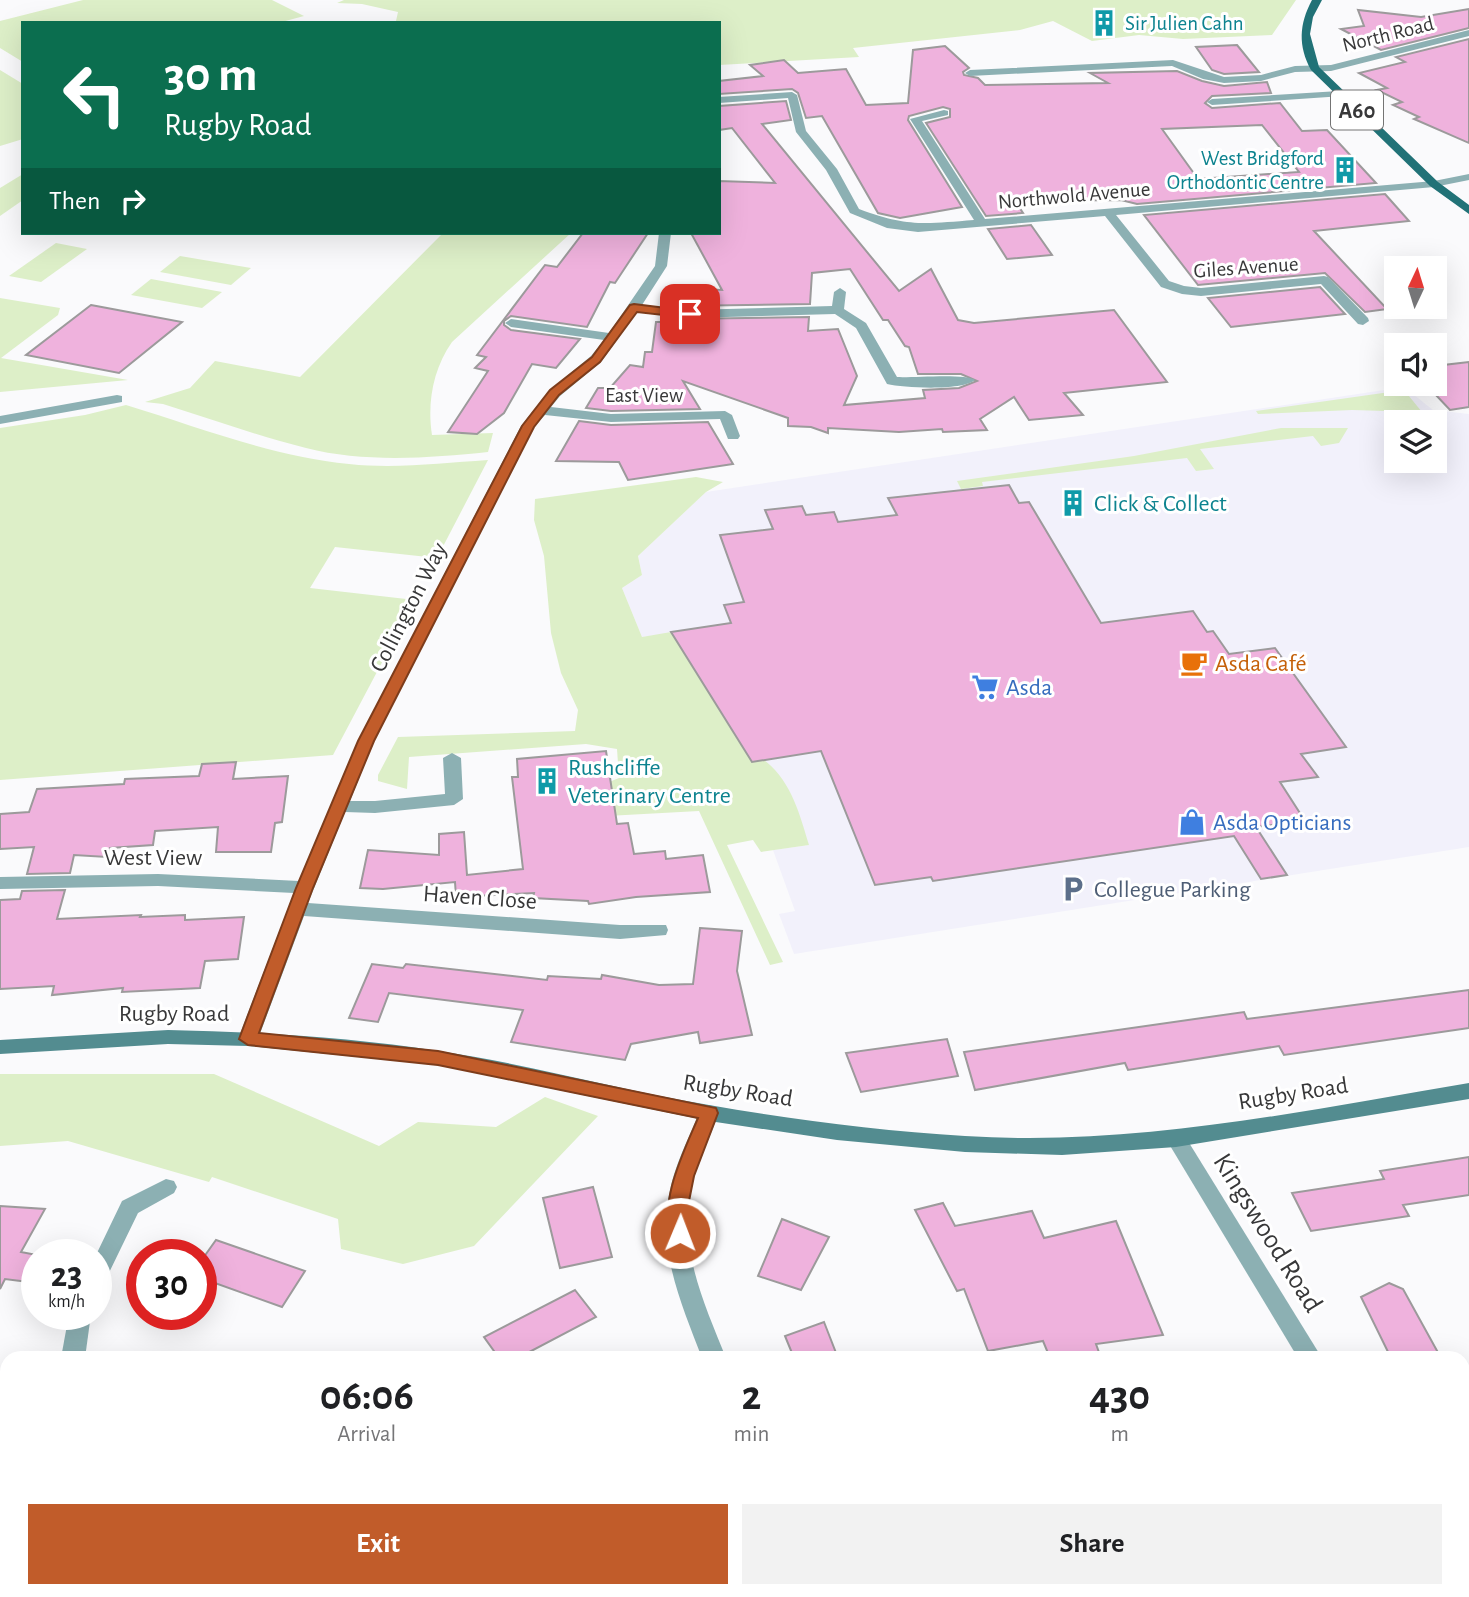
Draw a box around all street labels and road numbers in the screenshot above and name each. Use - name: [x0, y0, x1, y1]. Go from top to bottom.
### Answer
- street label: North Road: [1340, 13, 1436, 56]
- road number: A60: [1331, 90, 1383, 130]
- street label: Northwold Avenue: [997, 178, 1151, 213]
- street label: Giles Avenue: [1193, 253, 1299, 282]
- street label: East View: [605, 385, 683, 406]
- street label: Collington Way: [366, 539, 452, 676]
- street label: West View: [104, 846, 202, 870]
- street label: Haven Close: [422, 882, 538, 914]
- street label: Rugby Road: [119, 1002, 229, 1026]
- street label: Rugby Road: [681, 1070, 794, 1112]
- street label: Rugby Road: [1237, 1073, 1350, 1115]
- street label: Kingswood Road: [1207, 1149, 1327, 1317]

